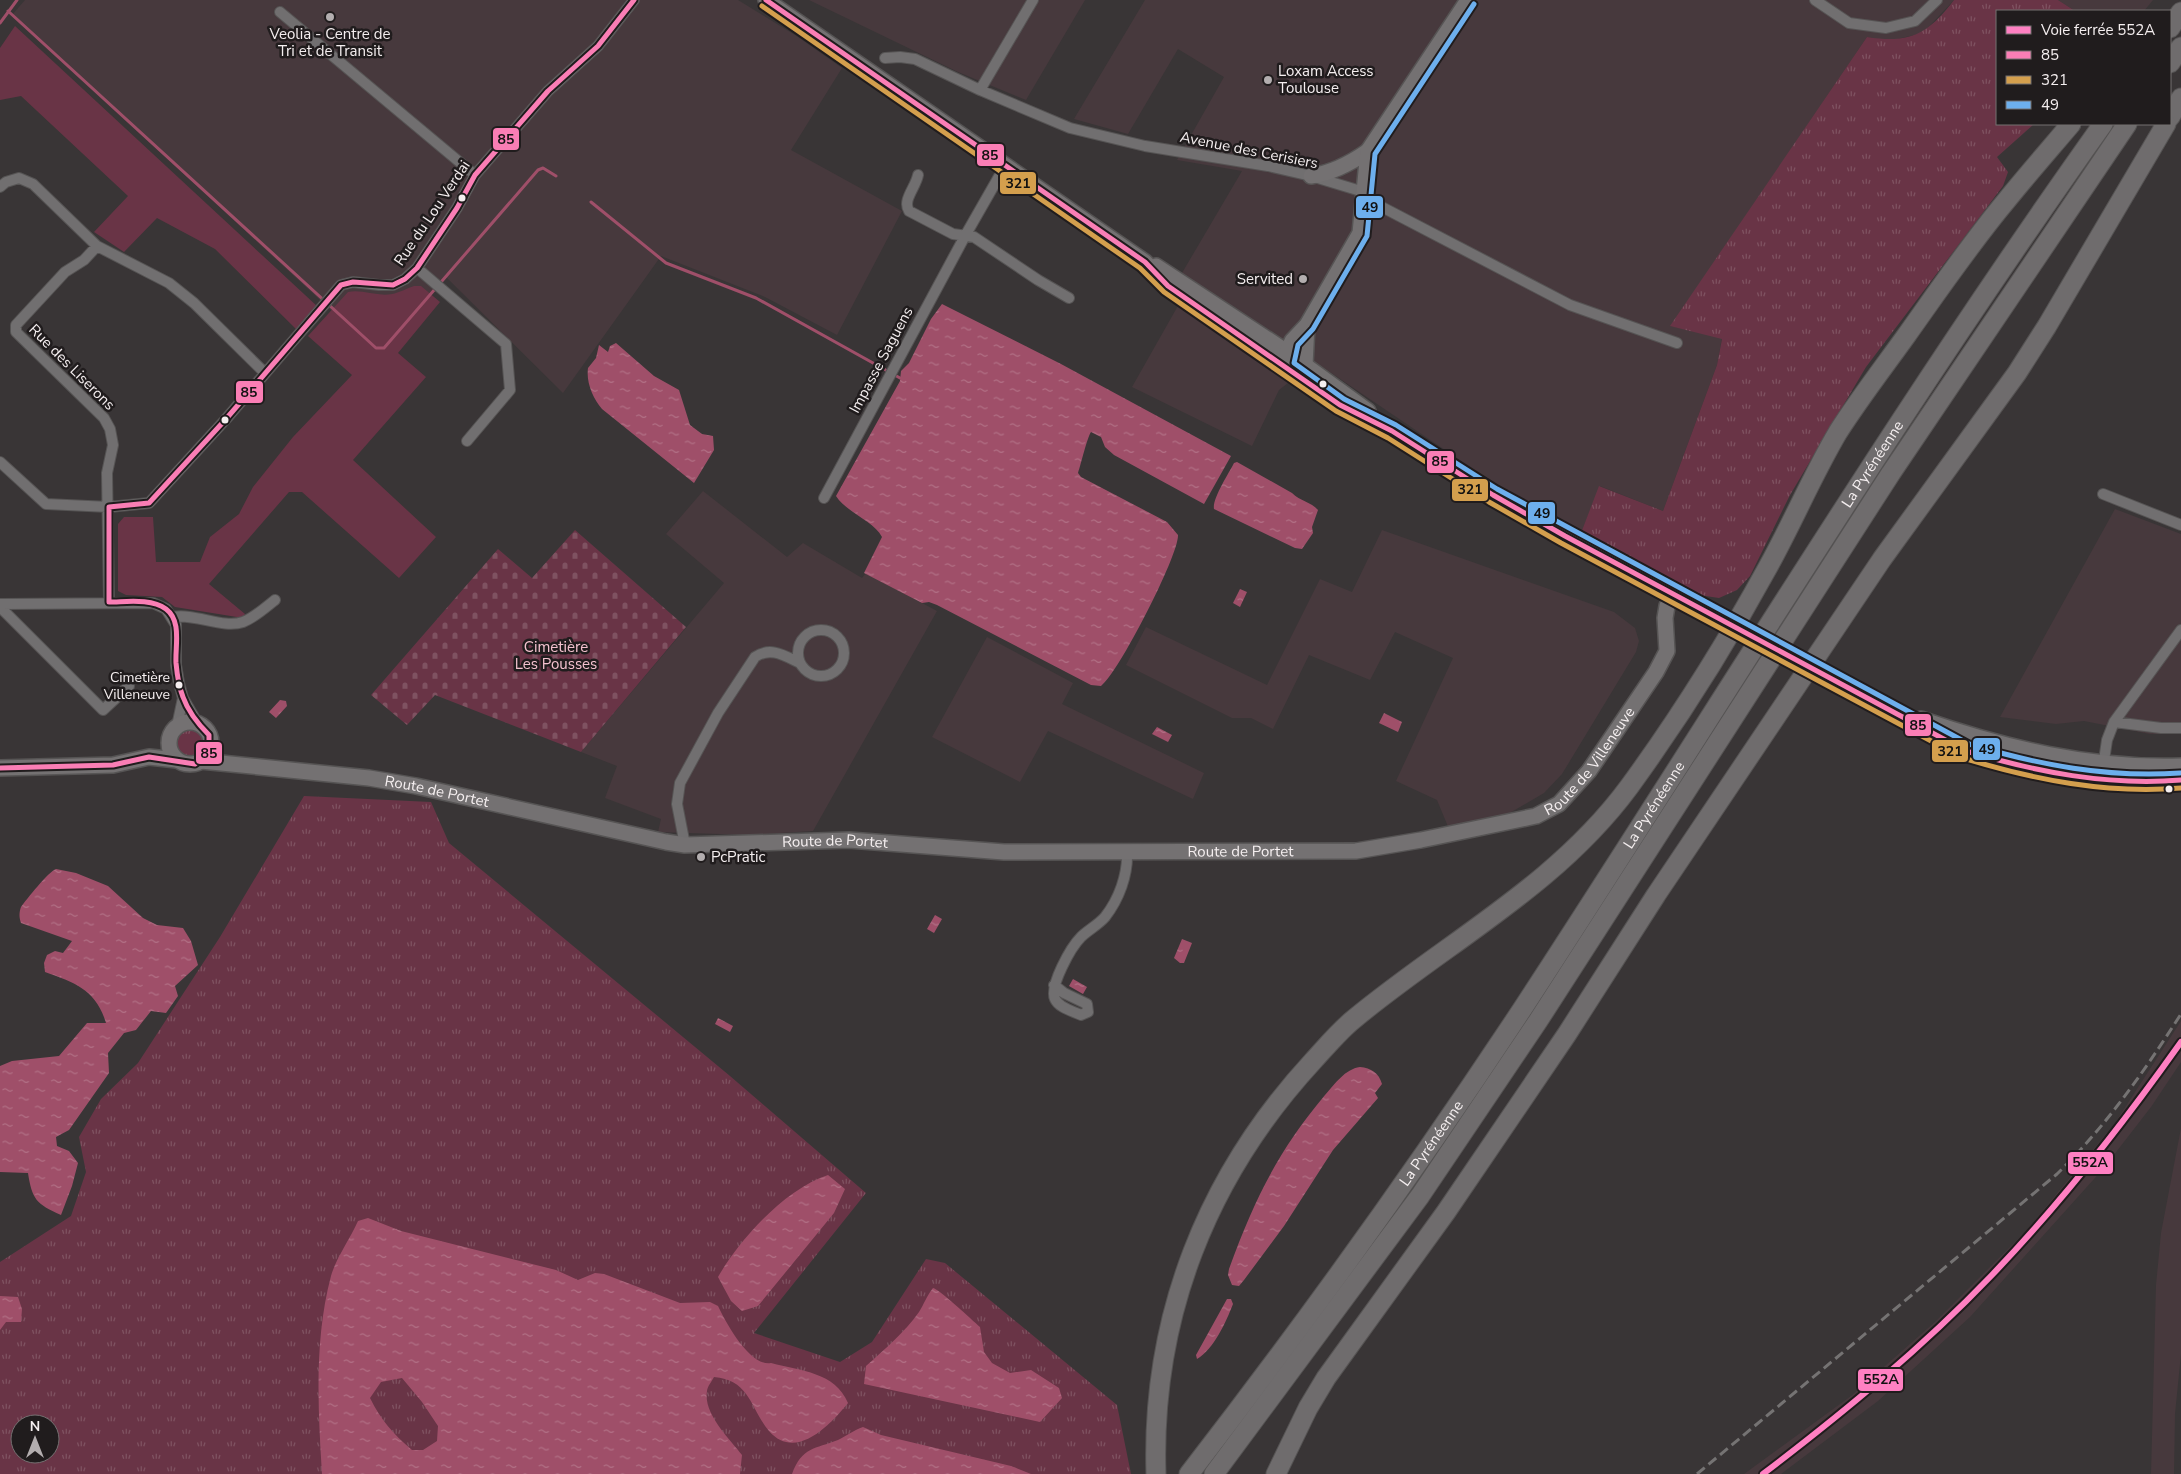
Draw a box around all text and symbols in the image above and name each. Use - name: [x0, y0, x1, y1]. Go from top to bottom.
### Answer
- legend: [1996, 10, 2171, 125]
- marker: Veolia - Centre de Tri et de Transit: [324, 11, 336, 23]
- text: Voie ferrée 552A: [2040, 20, 2155, 40]
- place label: Veolia - Centre de Tri et de Transit: [269, 24, 390, 61]
- text: 85: [2041, 45, 2059, 65]
- place label: Loxam Access Toulouse: [1278, 61, 1374, 98]
- text: 321: [2041, 70, 2068, 90]
- marker: Loxam Access Toulouse: [1262, 74, 1274, 86]
- text: 49: [2041, 95, 2059, 115]
- line badge: 85: [492, 127, 520, 151]
- street label: Avenue des Cerisiers: [1178, 127, 1320, 173]
- text: 85: [498, 130, 514, 149]
- line badge: 85: [976, 143, 1005, 167]
- text: 85: [982, 146, 998, 165]
- street label: Rue du Lou Verdai: [389, 156, 475, 270]
- line badge: 321: [999, 171, 1037, 195]
- text: 321: [1005, 174, 1031, 193]
- unlabelled marker: [457, 193, 467, 203]
- line badge: 49: [1355, 195, 1384, 219]
- text: 49: [1362, 198, 1378, 217]
- place label: Servited: [1237, 269, 1293, 289]
- marker: Servited: [1297, 273, 1309, 285]
- street label: Impasse Saguens: [845, 303, 917, 417]
- street label: Rue des Liserons: [25, 320, 119, 414]
- unlabelled marker: [1318, 379, 1328, 389]
- line badge: 85: [235, 380, 264, 404]
- text: 85: [241, 383, 257, 402]
- unlabelled marker: [220, 415, 230, 425]
- street label: La Pyrénéenne: [1837, 417, 1908, 511]
- line badge: 85: [1426, 450, 1455, 474]
- text: 85: [1432, 452, 1448, 471]
- line badge: 321: [1451, 478, 1489, 502]
- text: 321: [1457, 480, 1483, 499]
- line badge: 49: [1527, 501, 1556, 525]
- text: 49: [1534, 504, 1550, 523]
- park label: Cimetière Les Pousses: [515, 637, 597, 674]
- place label: Cimetière Villeneuve: [103, 668, 170, 704]
- marker: Cimetière Villeneuve: [174, 680, 184, 690]
- street label: Route de Villeneuve: [1541, 703, 1639, 820]
- line badge: 85: [1904, 713, 1932, 737]
- text: 85: [1910, 716, 1926, 735]
- line badge: 49: [1972, 737, 2001, 761]
- line badge: 321: [1931, 739, 1969, 763]
- text: 49: [1979, 740, 1995, 759]
- line badge: 85: [195, 741, 223, 765]
- text: 321: [1937, 742, 1963, 761]
- text: 85: [201, 744, 217, 763]
- street label: La Pyrénéenne: [1619, 757, 1689, 853]
- street label: Route de Portet: [383, 771, 492, 812]
- unlabelled marker: [2164, 784, 2174, 794]
- street label: Route de Portet: [782, 830, 889, 853]
- street label: Route de Portet: [1187, 841, 1294, 861]
- place label: PcPratic: [711, 847, 765, 867]
- marker: PcPratic: [695, 851, 707, 863]
- street label: La Pyrénéenne: [1395, 1097, 1468, 1190]
- line badge: 552A: [2067, 1151, 2114, 1175]
- text: 552A: [2072, 1153, 2108, 1172]
- line badge: 552A: [1857, 1368, 1904, 1392]
- text: 552A: [1863, 1370, 1899, 1389]
- north arrow: [10, 1414, 60, 1464]
- text: N: [30, 1417, 40, 1436]

